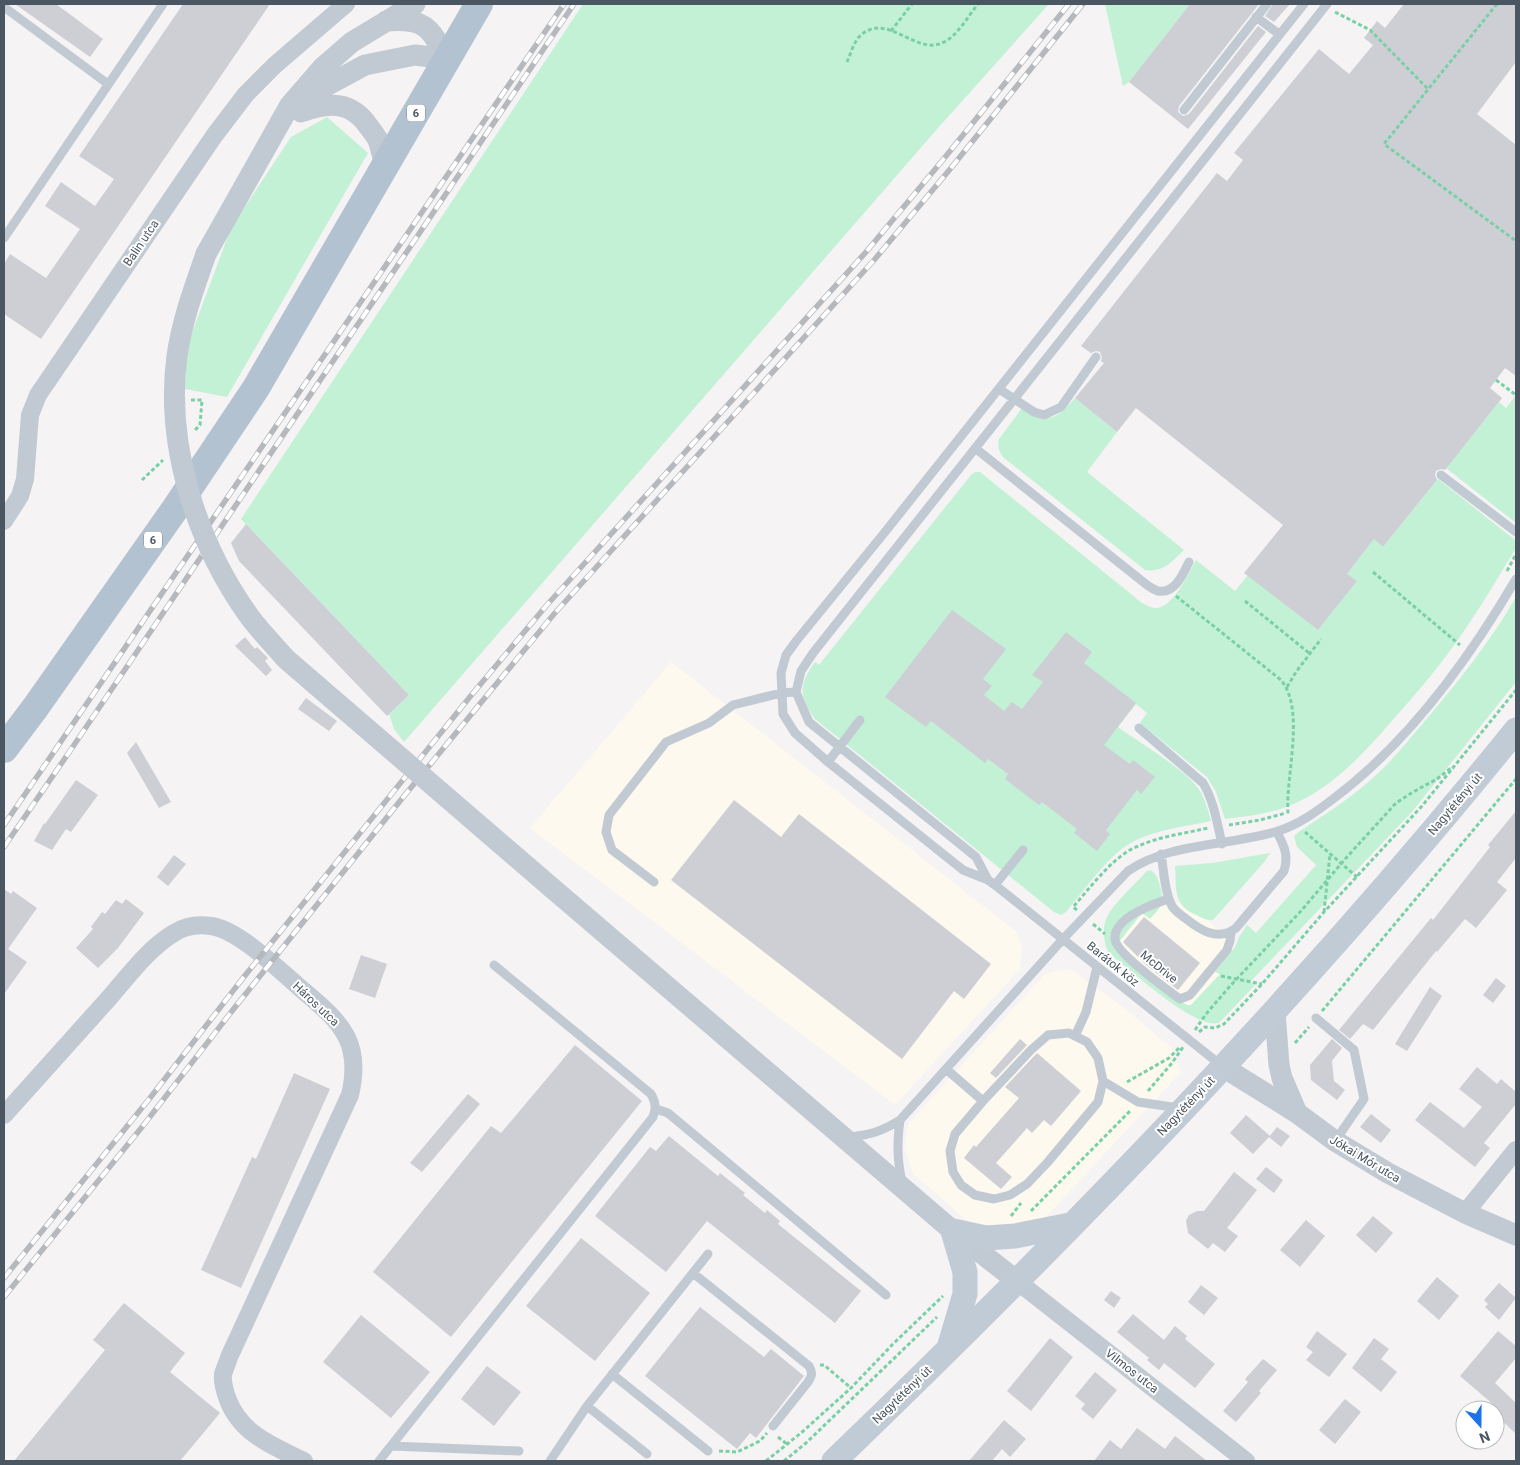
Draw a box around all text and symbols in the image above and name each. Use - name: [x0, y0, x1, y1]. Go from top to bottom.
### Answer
- road number: 6: [407, 105, 425, 122]
- street label: Balin utca: [120, 217, 162, 269]
- road number: 6: [144, 532, 162, 548]
- street label: Nagytétényi út: [1425, 770, 1485, 838]
- street label: Barátok köz: [1084, 939, 1142, 989]
- street label: McDrive: [1138, 948, 1180, 986]
- street label: Háros utca: [290, 979, 342, 1029]
- street label: Nagytétényi út: [1154, 1073, 1218, 1138]
- street label: Jókai Mór utca: [1327, 1132, 1403, 1186]
- street label: Vilmos utca: [1103, 1346, 1161, 1396]
- street label: Nagytétényi út: [870, 1363, 935, 1427]
- north arrow: [1455, 1400, 1505, 1450]
- text: N: [1477, 1428, 1492, 1446]

